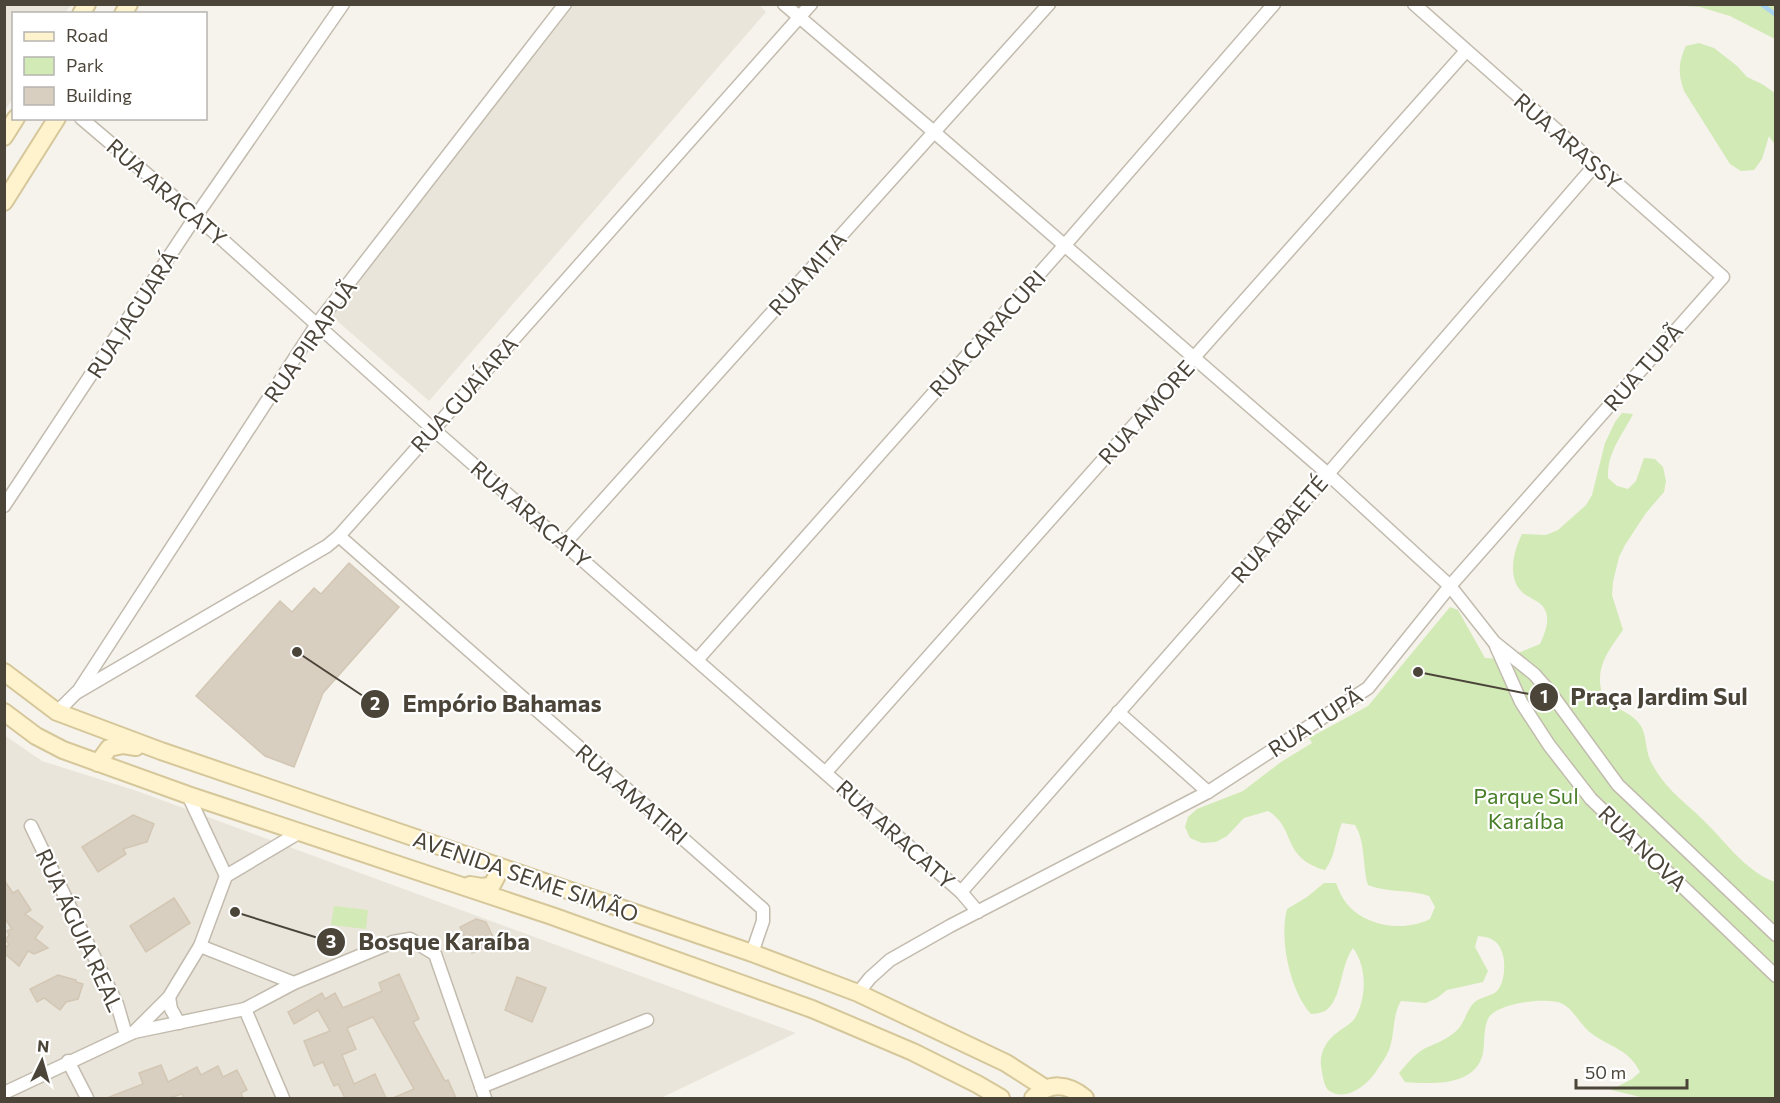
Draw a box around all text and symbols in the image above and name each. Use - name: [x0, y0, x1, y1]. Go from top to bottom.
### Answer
- legend: [12, 12, 207, 120]
- text: Road: [66, 24, 108, 46]
- text: Park: [66, 54, 104, 76]
- text: Building: [66, 84, 132, 106]
- street label: RUA ARASSY: [1509, 87, 1627, 195]
- street label: RUA ARACATY: [101, 132, 233, 252]
- street label: RUA MITA: [762, 225, 852, 321]
- street label: RUA JAGUARÁ: [81, 245, 183, 383]
- street label: RUA CARACURI: [923, 264, 1051, 402]
- street label: RUA PIRAPUÃ: [258, 275, 362, 407]
- street label: RUA TUPÃ: [1598, 318, 1688, 416]
- street label: RUA GUAÍARA: [405, 330, 523, 458]
- street label: RUA AMORE: [1092, 354, 1200, 470]
- street label: RUA ARACATY: [465, 454, 597, 574]
- street label: RUA ABAETÉ: [1225, 470, 1333, 588]
- callout: Praça Jardim Sul: [1529, 676, 1760, 718]
- text: Praça Jardim Sul: [1570, 681, 1748, 710]
- street label: RUA TUPÃ: [1263, 682, 1367, 762]
- callout: Empório Bahamas: [360, 683, 613, 725]
- text: 1: [1540, 685, 1548, 707]
- text: Empório Bahamas: [402, 688, 602, 717]
- text: 2: [370, 692, 380, 714]
- street label: RUA AMATIRI: [570, 738, 694, 850]
- street label: RUA ARACATY: [831, 774, 961, 894]
- park label: Parque Sul Karaíba: [1473, 782, 1579, 834]
- street label: RUA NOVA: [1593, 799, 1693, 897]
- street label: AVENIDA SEME SIMÃO: [410, 825, 642, 927]
- street label: RUA ÁGUIA REAL: [30, 844, 130, 1016]
- callout: Bosque Karaíba: [316, 921, 542, 963]
- text: Bosque Karaíba: [358, 926, 530, 955]
- text: 3: [326, 930, 336, 952]
- north arrow: [12, 1031, 72, 1091]
- text: N: [37, 1036, 50, 1056]
- scale bar: [1576, 1052, 1687, 1090]
- text: 50 m: [1585, 1061, 1626, 1083]

